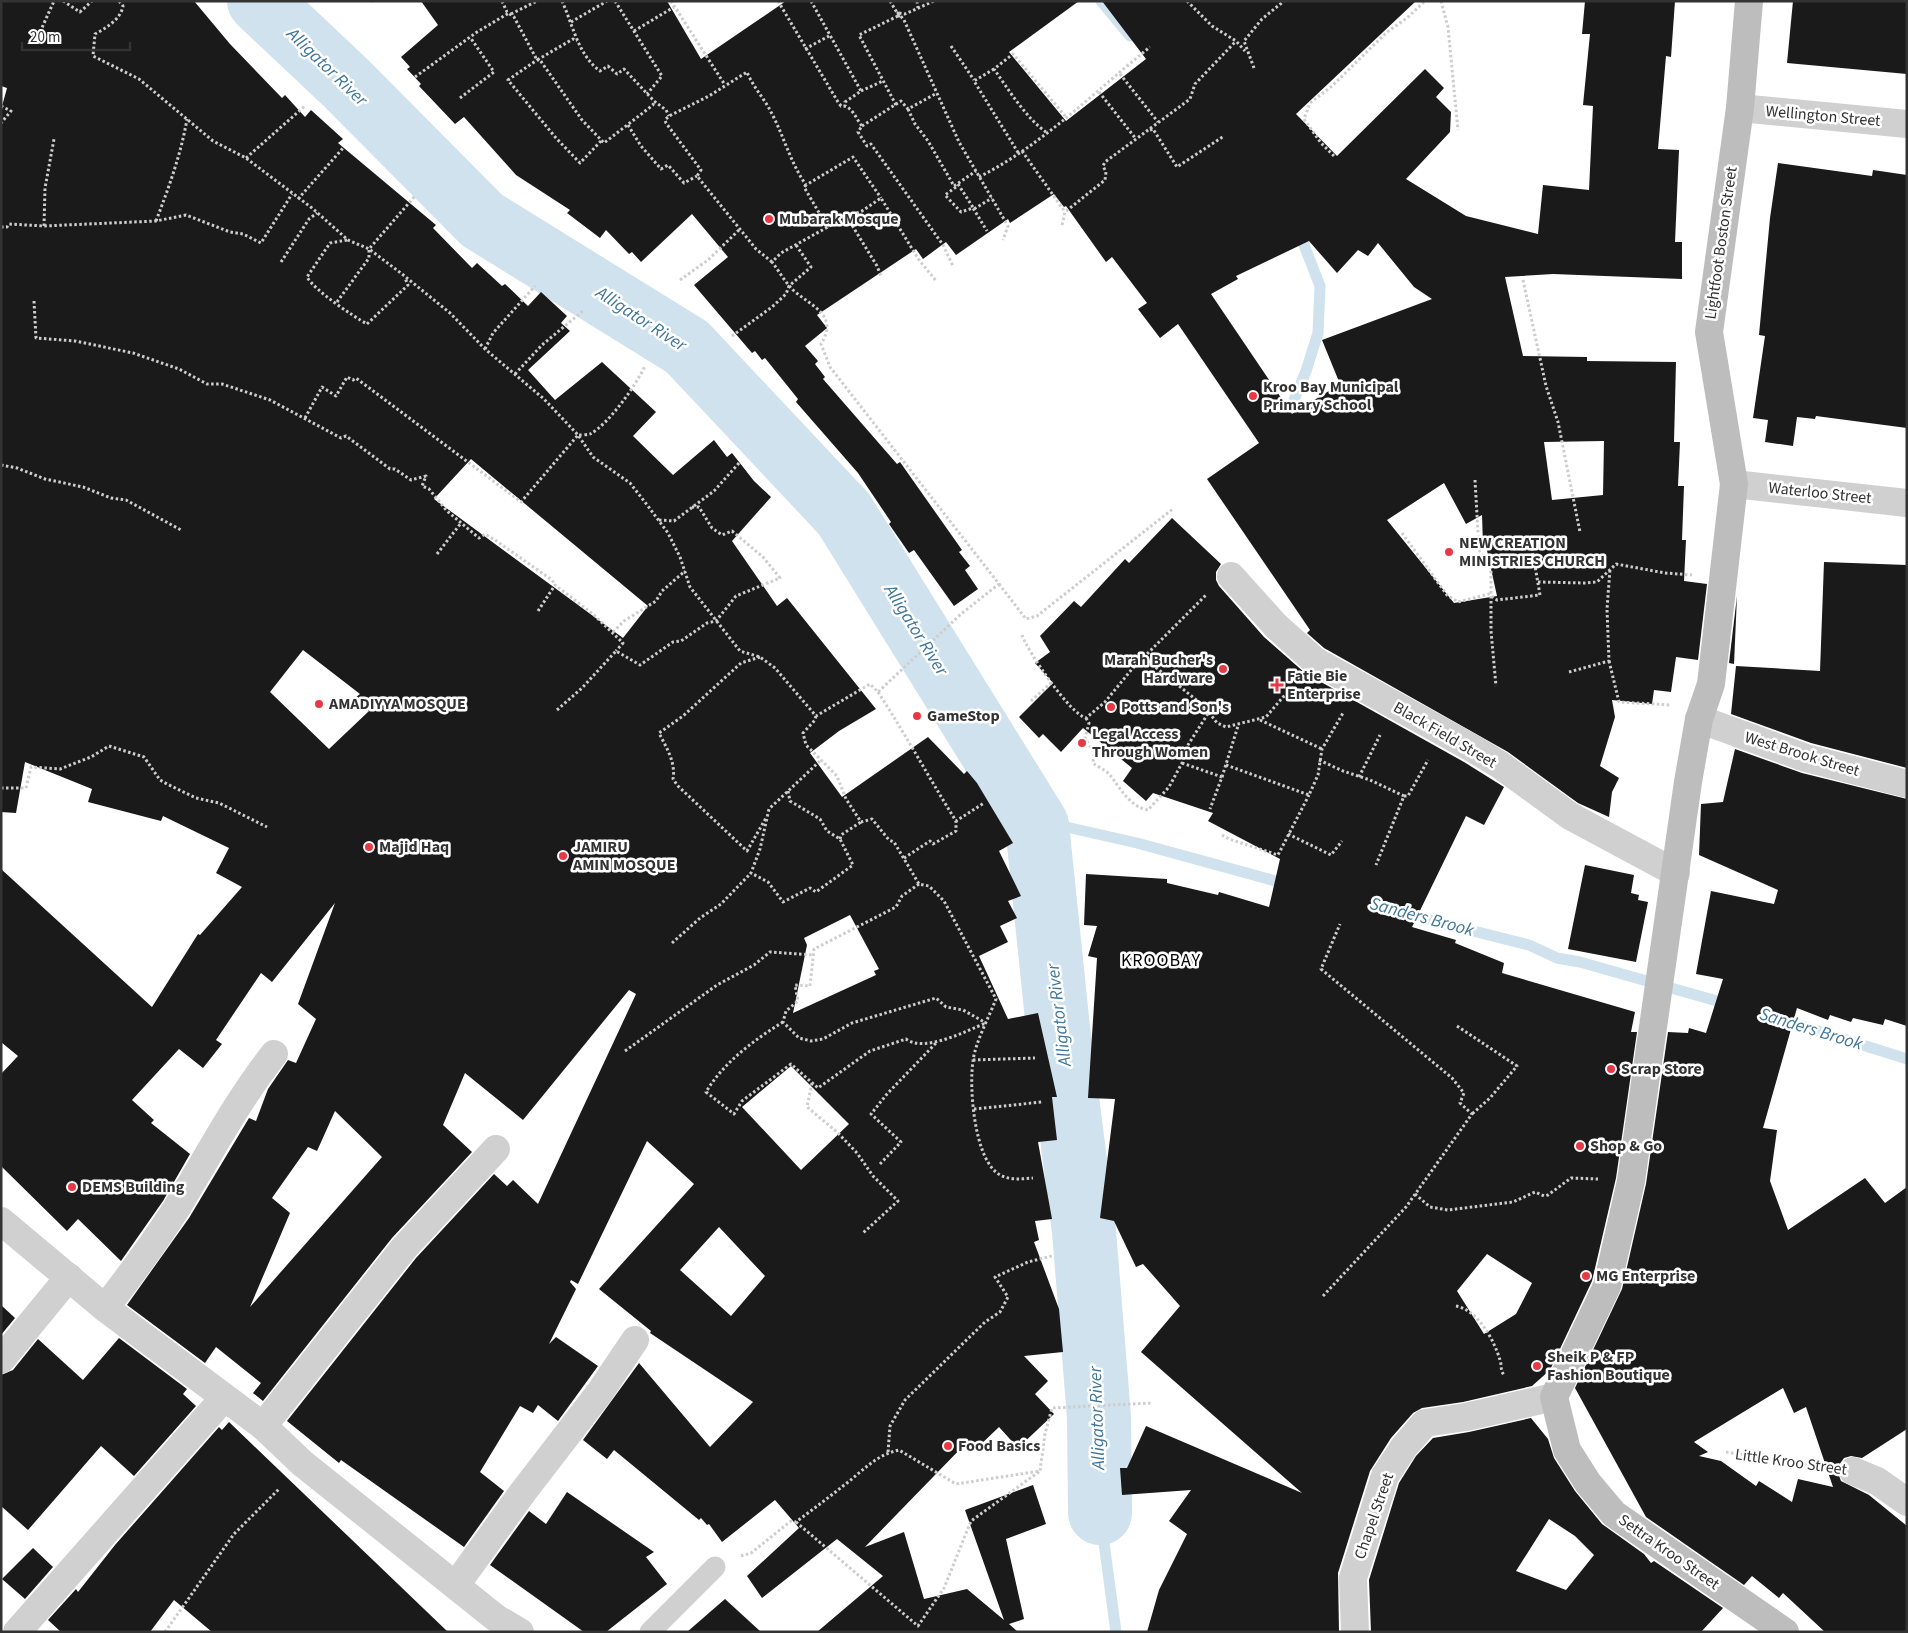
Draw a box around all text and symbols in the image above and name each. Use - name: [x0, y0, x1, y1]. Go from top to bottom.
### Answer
- scale bar: [22, 20, 130, 52]
- water label: Alligator River: [280, 21, 373, 112]
- text: 20 m: [30, 27, 60, 48]
- street label: Wellington Street: [1765, 100, 1882, 132]
- street label: Lightfoot Boston Street: [1699, 164, 1743, 321]
- place label: Mubarak Mosque: [779, 208, 899, 230]
- marker: Mubarak Mosque: [763, 213, 775, 225]
- water label: Alligator River: [590, 280, 692, 358]
- place label: Kroo Bay Municipal Primary School: [1263, 376, 1399, 416]
- marker: Kroo Bay Municipal Primary School: [1247, 390, 1259, 402]
- street label: Waterloo Street: [1767, 477, 1873, 509]
- place label: NEW CREATION MINISTRIES CHURCH: [1459, 532, 1605, 572]
- marker: NEW CREATION MINISTRIES CHURCH: [1443, 546, 1455, 558]
- water label: Alligator River: [878, 579, 954, 681]
- place label: Marah Bucher's Hardware: [1104, 649, 1213, 689]
- marker: Marah Bucher's Hardware: [1217, 663, 1229, 675]
- place label: Fatie Bie Enterprise: [1287, 665, 1361, 705]
- marker: Fatie Bie Enterprise: [1271, 679, 1283, 691]
- place label: AMADIYYA MOSQUE: [328, 693, 466, 715]
- place label: Potts and Son's: [1121, 696, 1229, 718]
- street label: Black Field Street: [1389, 696, 1501, 774]
- marker: AMADIYYA MOSQUE: [313, 698, 325, 710]
- marker: Potts and Son's: [1105, 701, 1117, 713]
- place label: GameStop: [927, 705, 1000, 727]
- marker: GameStop: [911, 710, 923, 722]
- place label: Legal Access Through Women: [1092, 723, 1208, 763]
- street label: West Brook Street: [1742, 726, 1863, 782]
- marker: Legal Access Through Women: [1076, 737, 1088, 749]
- place label: Majid Haq: [379, 836, 449, 858]
- place label: JAMIRU AMIN MOSQUE: [572, 836, 675, 876]
- marker: Majid Haq: [363, 841, 375, 853]
- marker: JAMIRU AMIN MOSQUE: [557, 850, 569, 862]
- water label: Sanders Brook: [1367, 891, 1477, 943]
- district label: KROOBAY: [1121, 948, 1201, 973]
- water label: Alligator River: [1040, 961, 1078, 1069]
- water label: Sanders Brook: [1756, 1001, 1866, 1057]
- place label: Scrap Store: [1621, 1058, 1702, 1080]
- marker: Scrap Store: [1605, 1063, 1617, 1075]
- place label: Shop & Go: [1590, 1135, 1662, 1157]
- marker: Shop & Go: [1574, 1140, 1586, 1152]
- place label: DEMS Building: [82, 1176, 185, 1198]
- marker: DEMS Building: [66, 1181, 78, 1193]
- place label: MG Enterprise: [1596, 1265, 1695, 1287]
- marker: MG Enterprise: [1580, 1270, 1592, 1282]
- place label: Sheik P & FP Fashion Boutique: [1547, 1346, 1670, 1386]
- marker: Sheik P & FP Fashion Boutique: [1531, 1360, 1543, 1372]
- water label: Alligator River: [1083, 1365, 1111, 1471]
- place label: Food Basics: [958, 1435, 1040, 1457]
- marker: Food Basics: [942, 1440, 954, 1452]
- street label: Little Kroo Street: [1734, 1443, 1849, 1481]
- street label: Chapel Street: [1349, 1469, 1399, 1562]
- street label: Settra Kroo Street: [1614, 1509, 1724, 1595]

